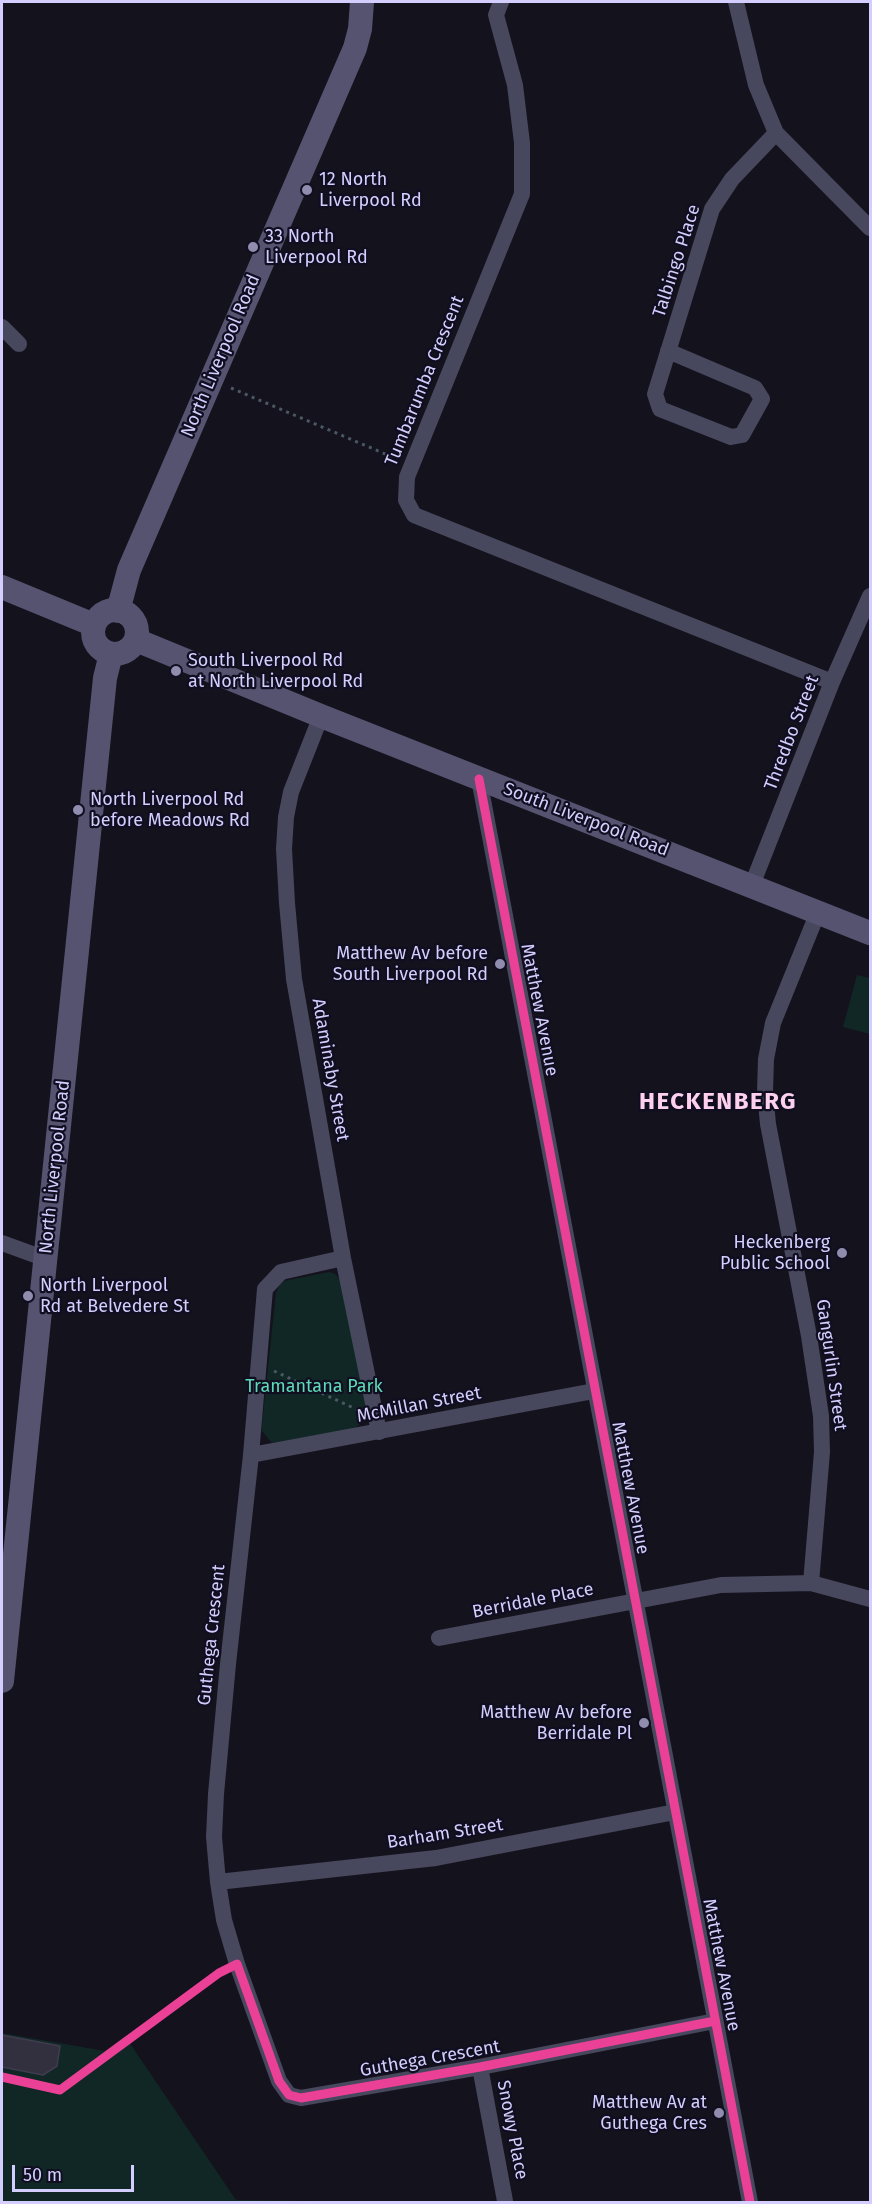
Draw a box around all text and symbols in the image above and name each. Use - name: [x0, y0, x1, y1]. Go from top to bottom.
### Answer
- place label: 12 North Liverpool Rd: [319, 169, 422, 212]
- marker: 12 North Liverpool Rd: [300, 183, 314, 197]
- street label: Talbingo Place: [649, 202, 705, 320]
- place label: 33 North Liverpool Rd: [265, 226, 368, 268]
- marker: 33 North Liverpool Rd: [246, 240, 260, 254]
- street label: North Liverpool Road: [177, 272, 265, 440]
- street label: Tumbarumba Crescent: [381, 292, 469, 470]
- place label: South Liverpool Rd at North Liverpool Rd: [188, 650, 363, 692]
- marker: South Liverpool Rd at North Liverpool Rd: [169, 664, 183, 678]
- street label: Thredbo Street: [760, 672, 824, 794]
- street label: South Liverpool Road: [500, 778, 672, 862]
- place label: North Liverpool Rd before Meadows Rd: [90, 789, 250, 832]
- marker: North Liverpool Rd before Meadows Rd: [71, 803, 85, 817]
- street label: Matthew Avenue: [516, 942, 562, 1078]
- place label: Matthew Av before South Liverpool Rd: [333, 943, 488, 986]
- marker: Matthew Av before South Liverpool Rd: [493, 957, 507, 971]
- street label: Adaminaby Street: [307, 997, 353, 1143]
- street label: North Liverpool Road: [35, 1079, 75, 1255]
- district label: HECKENBERG: [639, 1088, 797, 1116]
- place label: Heckenberg Public School: [720, 1232, 830, 1274]
- marker: Heckenberg Public School: [835, 1246, 849, 1260]
- place label: North Liverpool Rd at Belvedere St: [40, 1275, 190, 1318]
- marker: North Liverpool Rd at Belvedere St: [21, 1289, 35, 1303]
- street label: Gangurlin Street: [811, 1298, 851, 1432]
- park label: Tramantana Park: [245, 1376, 383, 1398]
- street label: McMillan Street: [355, 1382, 483, 1428]
- street label: Matthew Avenue: [607, 1420, 653, 1556]
- street label: Guthega Crescent: [194, 1563, 230, 1707]
- street label: Berridale Place: [470, 1579, 596, 1623]
- place label: Matthew Av before Berridale Pl: [480, 1702, 632, 1744]
- marker: Matthew Av before Berridale Pl: [637, 1716, 651, 1730]
- street label: Barham Street: [386, 1814, 504, 1854]
- street label: Matthew Avenue: [698, 1897, 744, 2033]
- street label: Guthega Crescent: [358, 2036, 502, 2082]
- street label: Snowy Place: [492, 2079, 532, 2181]
- place label: Matthew Av at Guthega Cres: [592, 2092, 707, 2134]
- marker: Matthew Av at Guthega Cres: [712, 2106, 726, 2120]
- scale bar: [15, 2153, 136, 2191]
- text: 50 m: [23, 2164, 62, 2186]

